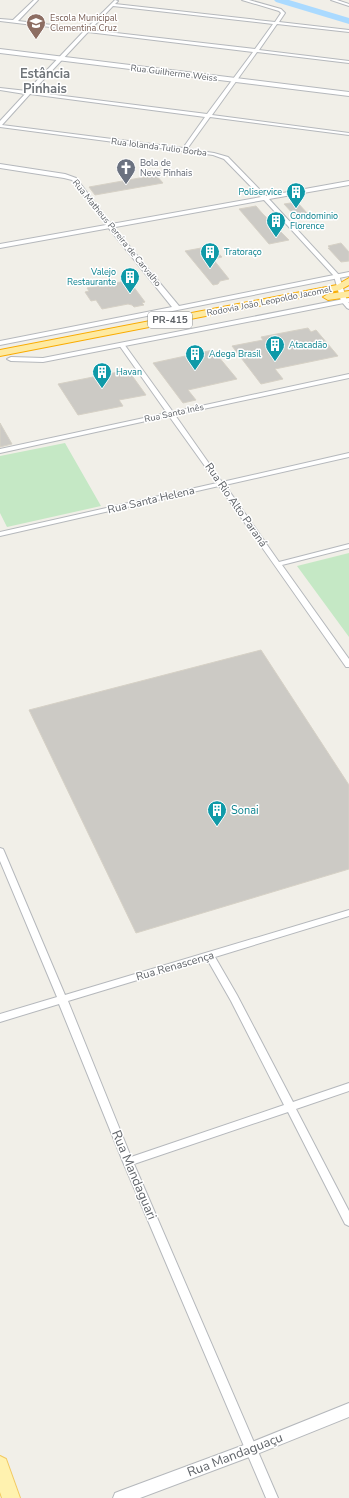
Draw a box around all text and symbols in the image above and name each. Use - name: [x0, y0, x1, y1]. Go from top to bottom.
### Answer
- school or university icon: Escola Municipal Clementina Cruz: [25, 12, 47, 40]
- place label: Escola Municipal Clementina Cruz: [50, 12, 118, 34]
- street label: Rua Guilherme Weiss: [130, 62, 218, 84]
- district label: Estância Pinhais: [20, 65, 70, 98]
- street label: Rua Iolanda Tulio Borba: [110, 135, 208, 159]
- church icon: Bola de Neve Pinhais: [115, 157, 137, 185]
- place label: Bola de Neve Pinhais: [140, 157, 192, 179]
- street label: Rua Matheus Pereira de Carvalho: [70, 177, 164, 289]
- building icon: Poliservice: [285, 181, 307, 209]
- place label: Poliservice: [239, 186, 282, 198]
- building icon: Condominio Florence: [265, 210, 287, 238]
- place label: Condominio Florence: [290, 210, 338, 232]
- building icon: Tratoraço: [199, 241, 221, 269]
- place label: Tratoraço: [224, 246, 262, 258]
- place label: Valejo Restaurante: [67, 266, 116, 288]
- building icon: Valejo Restaurante: [119, 266, 141, 294]
- street label: Rodovia João Leopoldo Jacomel: [206, 283, 333, 319]
- road number: PR-415: [148, 312, 192, 328]
- building icon: Atacadão: [264, 334, 286, 362]
- place label: Atacadão: [289, 339, 327, 351]
- building icon: Adega Brasil: [184, 343, 206, 371]
- place label: Adega Brasil: [209, 348, 261, 360]
- building icon: Havan: [91, 361, 113, 389]
- place label: Havan: [116, 366, 142, 378]
- street label: Rua Santa Inês: [143, 401, 205, 425]
- street label: Rua Rio Alto Paraná: [201, 460, 271, 550]
- street label: Rua Santa Helena: [106, 483, 196, 517]
- building icon: Sonai: [206, 799, 228, 827]
- place label: Sonai: [231, 803, 259, 818]
- street label: Rua Renascença: [134, 948, 216, 984]
- street label: Rua Mandaguari: [107, 1128, 161, 1222]
- street label: Rua Mandaguaçu: [185, 1428, 285, 1482]

